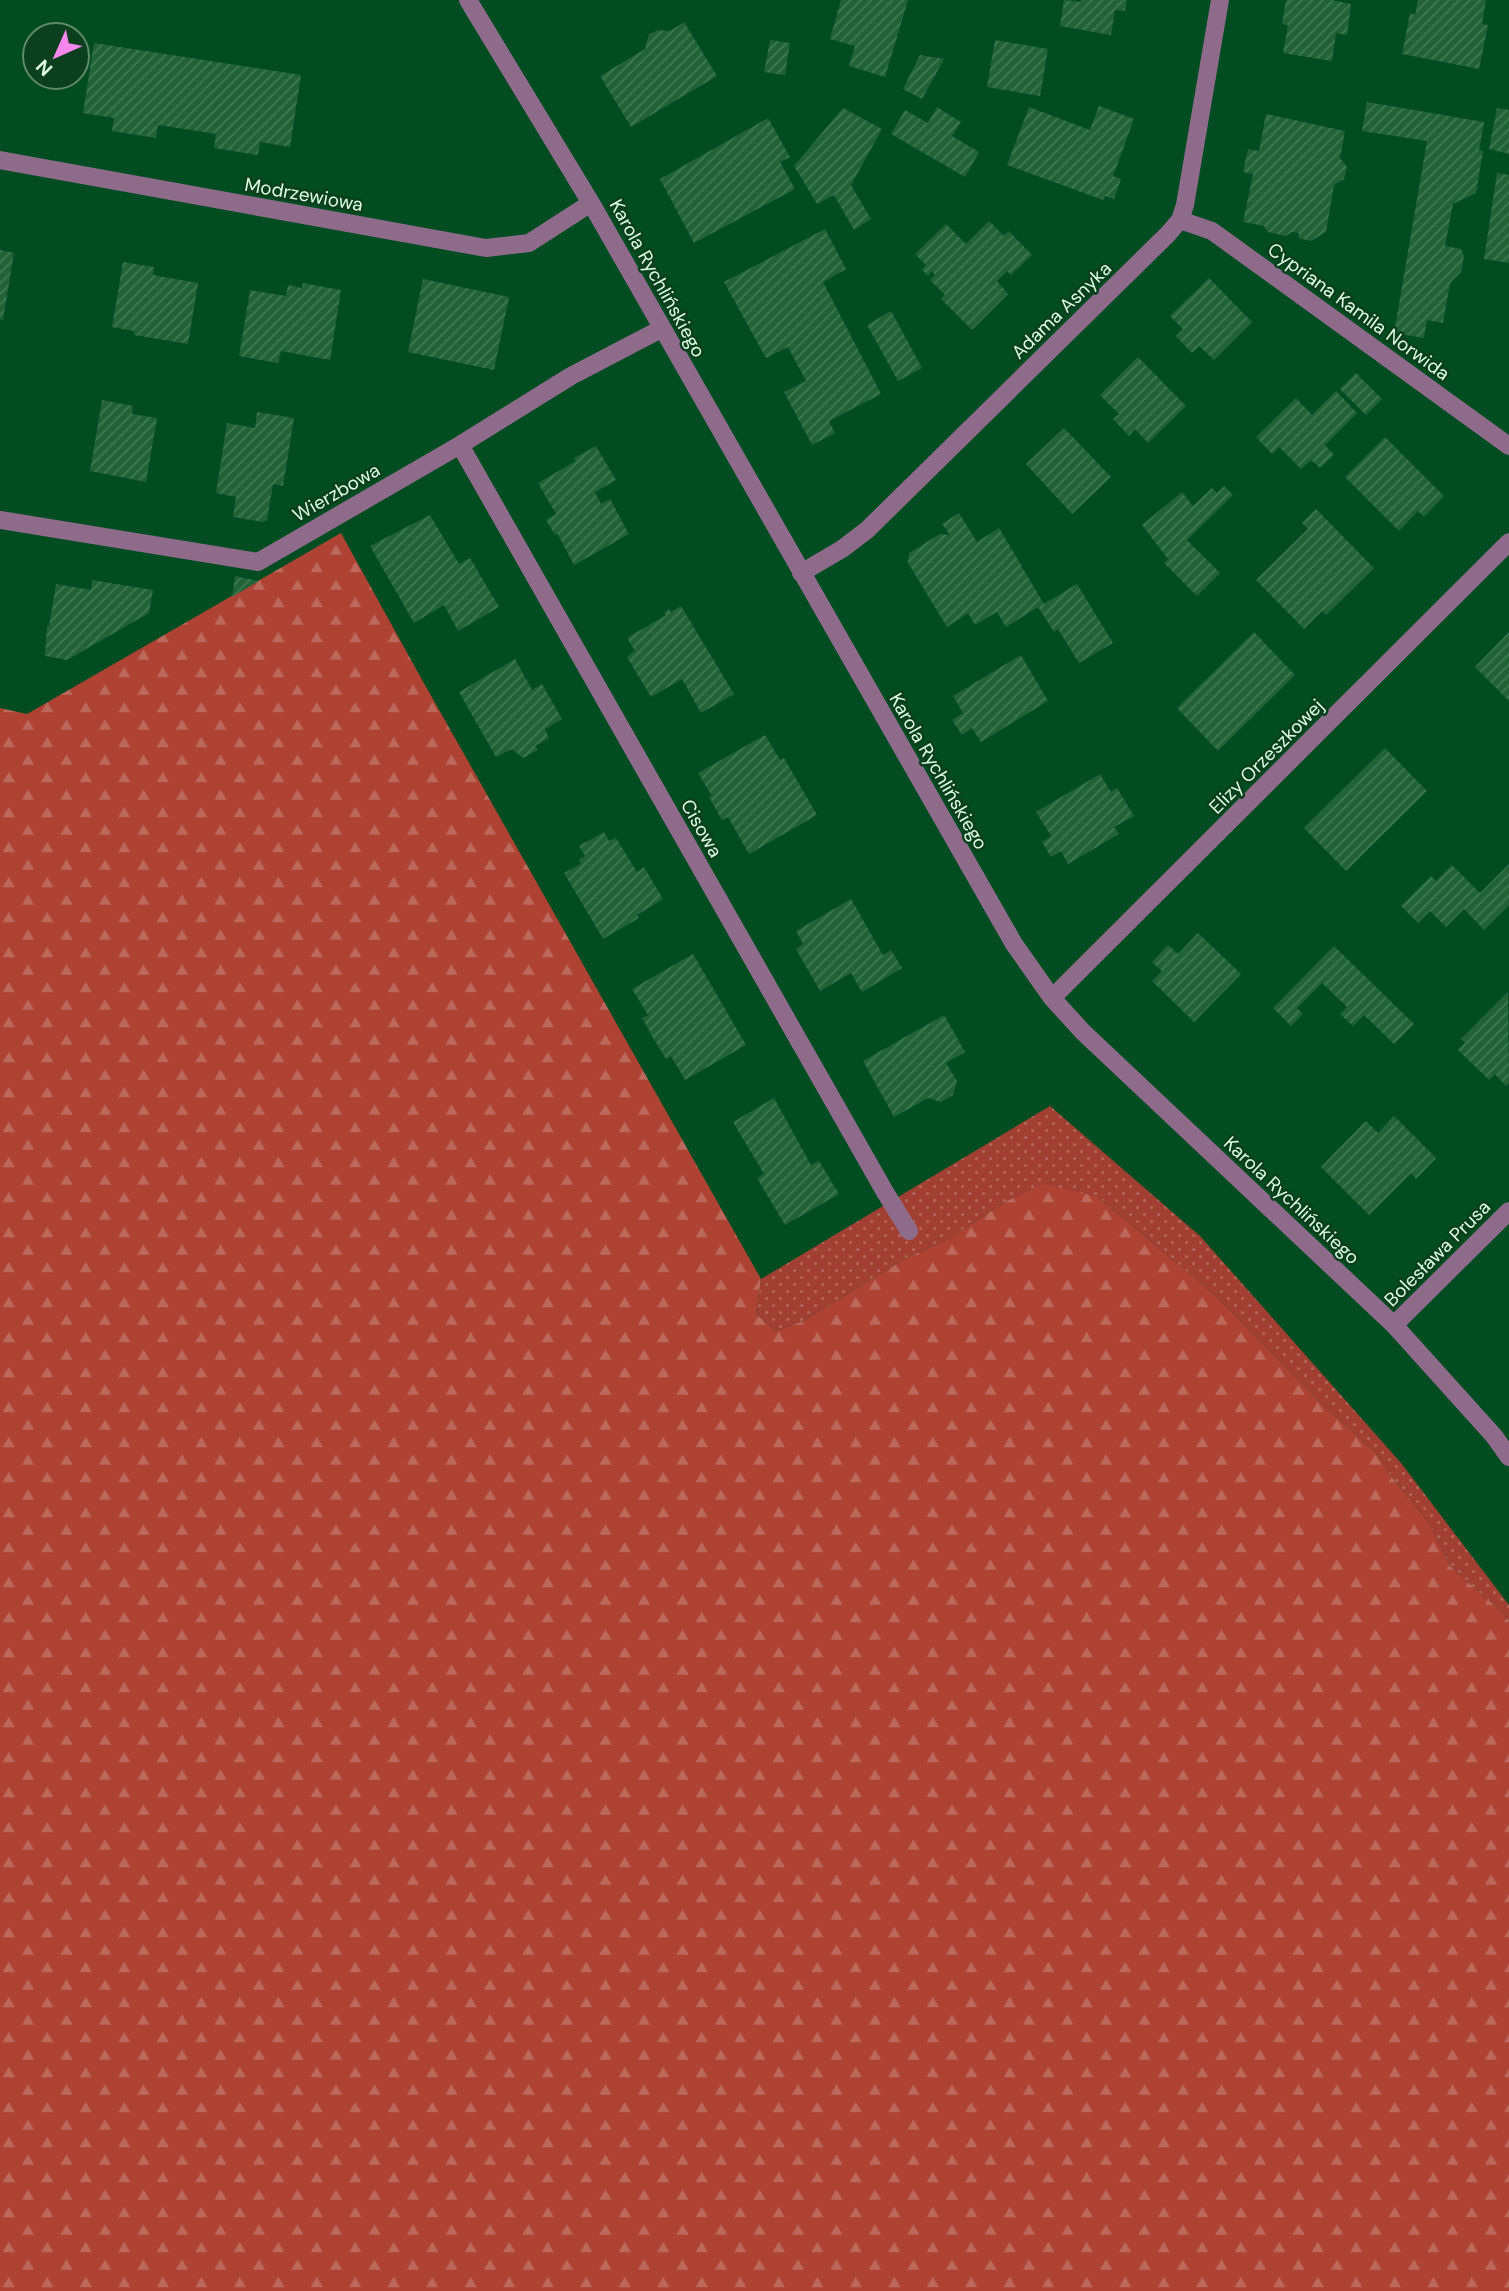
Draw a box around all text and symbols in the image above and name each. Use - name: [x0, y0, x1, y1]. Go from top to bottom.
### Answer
- north arrow: [21, 21, 91, 91]
- text: N: [31, 54, 58, 81]
- street label: Modrzewiowa: [243, 172, 365, 217]
- street label: Karola Rychlińskiego: [604, 195, 711, 362]
- street label: Cypriana Kamila Norwida: [1263, 237, 1455, 386]
- street label: Adama Asnyka: [1006, 256, 1117, 364]
- street label: Wierzbowa: [288, 457, 384, 527]
- street label: Karola Rychlińskiego: [884, 688, 994, 854]
- street label: Elizy Orzeszkowej: [1204, 694, 1329, 819]
- street label: Cisowa: [675, 795, 728, 862]
- street label: Karola Rychlińskiego: [1218, 1131, 1365, 1270]
- street label: Bolesława Prusa: [1379, 1195, 1496, 1312]

